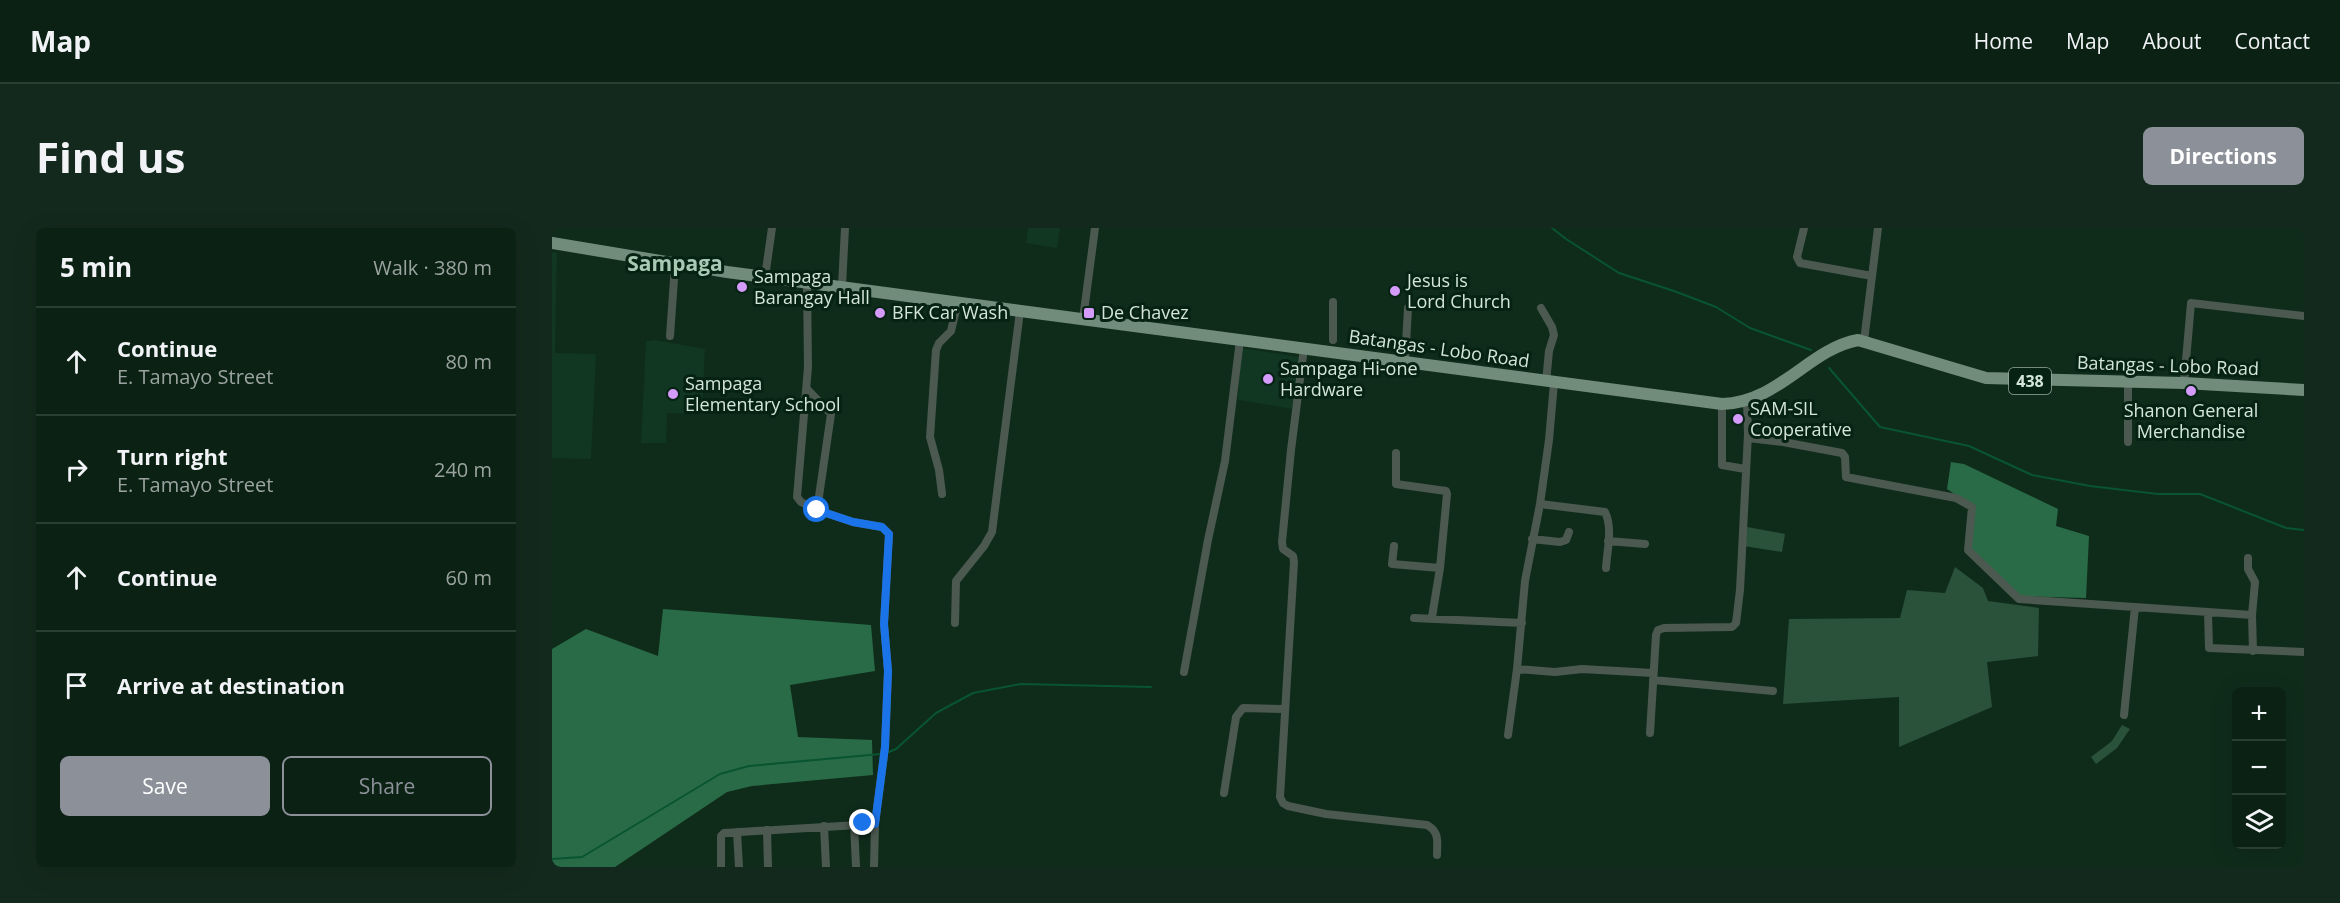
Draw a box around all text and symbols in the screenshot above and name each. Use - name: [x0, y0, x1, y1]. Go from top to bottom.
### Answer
- text: Map: [30, 22, 91, 60]
- text: Home: [1974, 27, 2033, 55]
- text: Map: [2066, 27, 2109, 55]
- text: About: [2142, 27, 2202, 55]
- text: Contact: [2235, 27, 2310, 55]
- button: Directions: [2143, 127, 2304, 185]
- text: Find us: [36, 128, 185, 185]
- text: 5 min: [60, 249, 132, 285]
- district label: Sampaga: [627, 249, 723, 277]
- text: Walk · 380 m: [373, 254, 492, 281]
- place label: Sampaga Barangay Hall: [754, 264, 870, 309]
- place label: Jesus is Lord Church: [1405, 268, 1511, 313]
- marker: Sampaga Barangay Hall: [735, 280, 749, 294]
- marker: Jesus is Lord Church: [1388, 284, 1402, 298]
- place label: BFK Car Wash: [892, 300, 1008, 324]
- place label: De Chavez: [1101, 300, 1189, 324]
- marker: BFK Car Wash: [873, 306, 887, 320]
- marker: De Chavez: [1082, 306, 1096, 320]
- street label: Batangas - Lobo Road: [1347, 323, 1531, 373]
- text: Continue: [117, 333, 217, 363]
- icon: ahead: [60, 345, 93, 378]
- text: 80 m: [445, 348, 492, 375]
- street label: Batangas - Lobo Road: [2077, 350, 2260, 380]
- place label: Sampaga Hi-one Hardware: [1280, 356, 1418, 401]
- text: E. Tamayo Street: [117, 363, 273, 390]
- road number: 438: [2009, 368, 2051, 394]
- place label: Sampaga Elementary School: [685, 371, 841, 416]
- marker: Sampaga Hi-one Hardware: [1261, 372, 1275, 386]
- marker: Shanon General Merchandise: [2184, 384, 2198, 398]
- marker: Sampaga Elementary School: [666, 387, 680, 401]
- place label: SAM-SIL Cooperative: [1750, 396, 1852, 441]
- place label: Shanon General Merchandise: [2124, 398, 2258, 443]
- marker: SAM-SIL Cooperative: [1731, 412, 1745, 426]
- text: Turn right: [117, 441, 228, 471]
- icon: right: [60, 453, 93, 486]
- text: 240 m: [434, 456, 492, 483]
- text: E. Tamayo Street: [117, 471, 273, 498]
- route start: [803, 496, 829, 522]
- icon: ahead: [60, 561, 93, 594]
- text: Continue: [117, 562, 217, 592]
- text: 60 m: [445, 564, 492, 591]
- icon: arrive: [60, 669, 93, 702]
- text: Arrive at destination: [117, 670, 345, 700]
- map controls: [2232, 687, 2286, 849]
- button: +: [2232, 687, 2286, 741]
- button: −: [2232, 741, 2286, 795]
- button: Save: [60, 756, 270, 816]
- button: Share: [282, 756, 492, 816]
- button: layers: [2232, 795, 2286, 849]
- route end: [849, 809, 875, 835]

